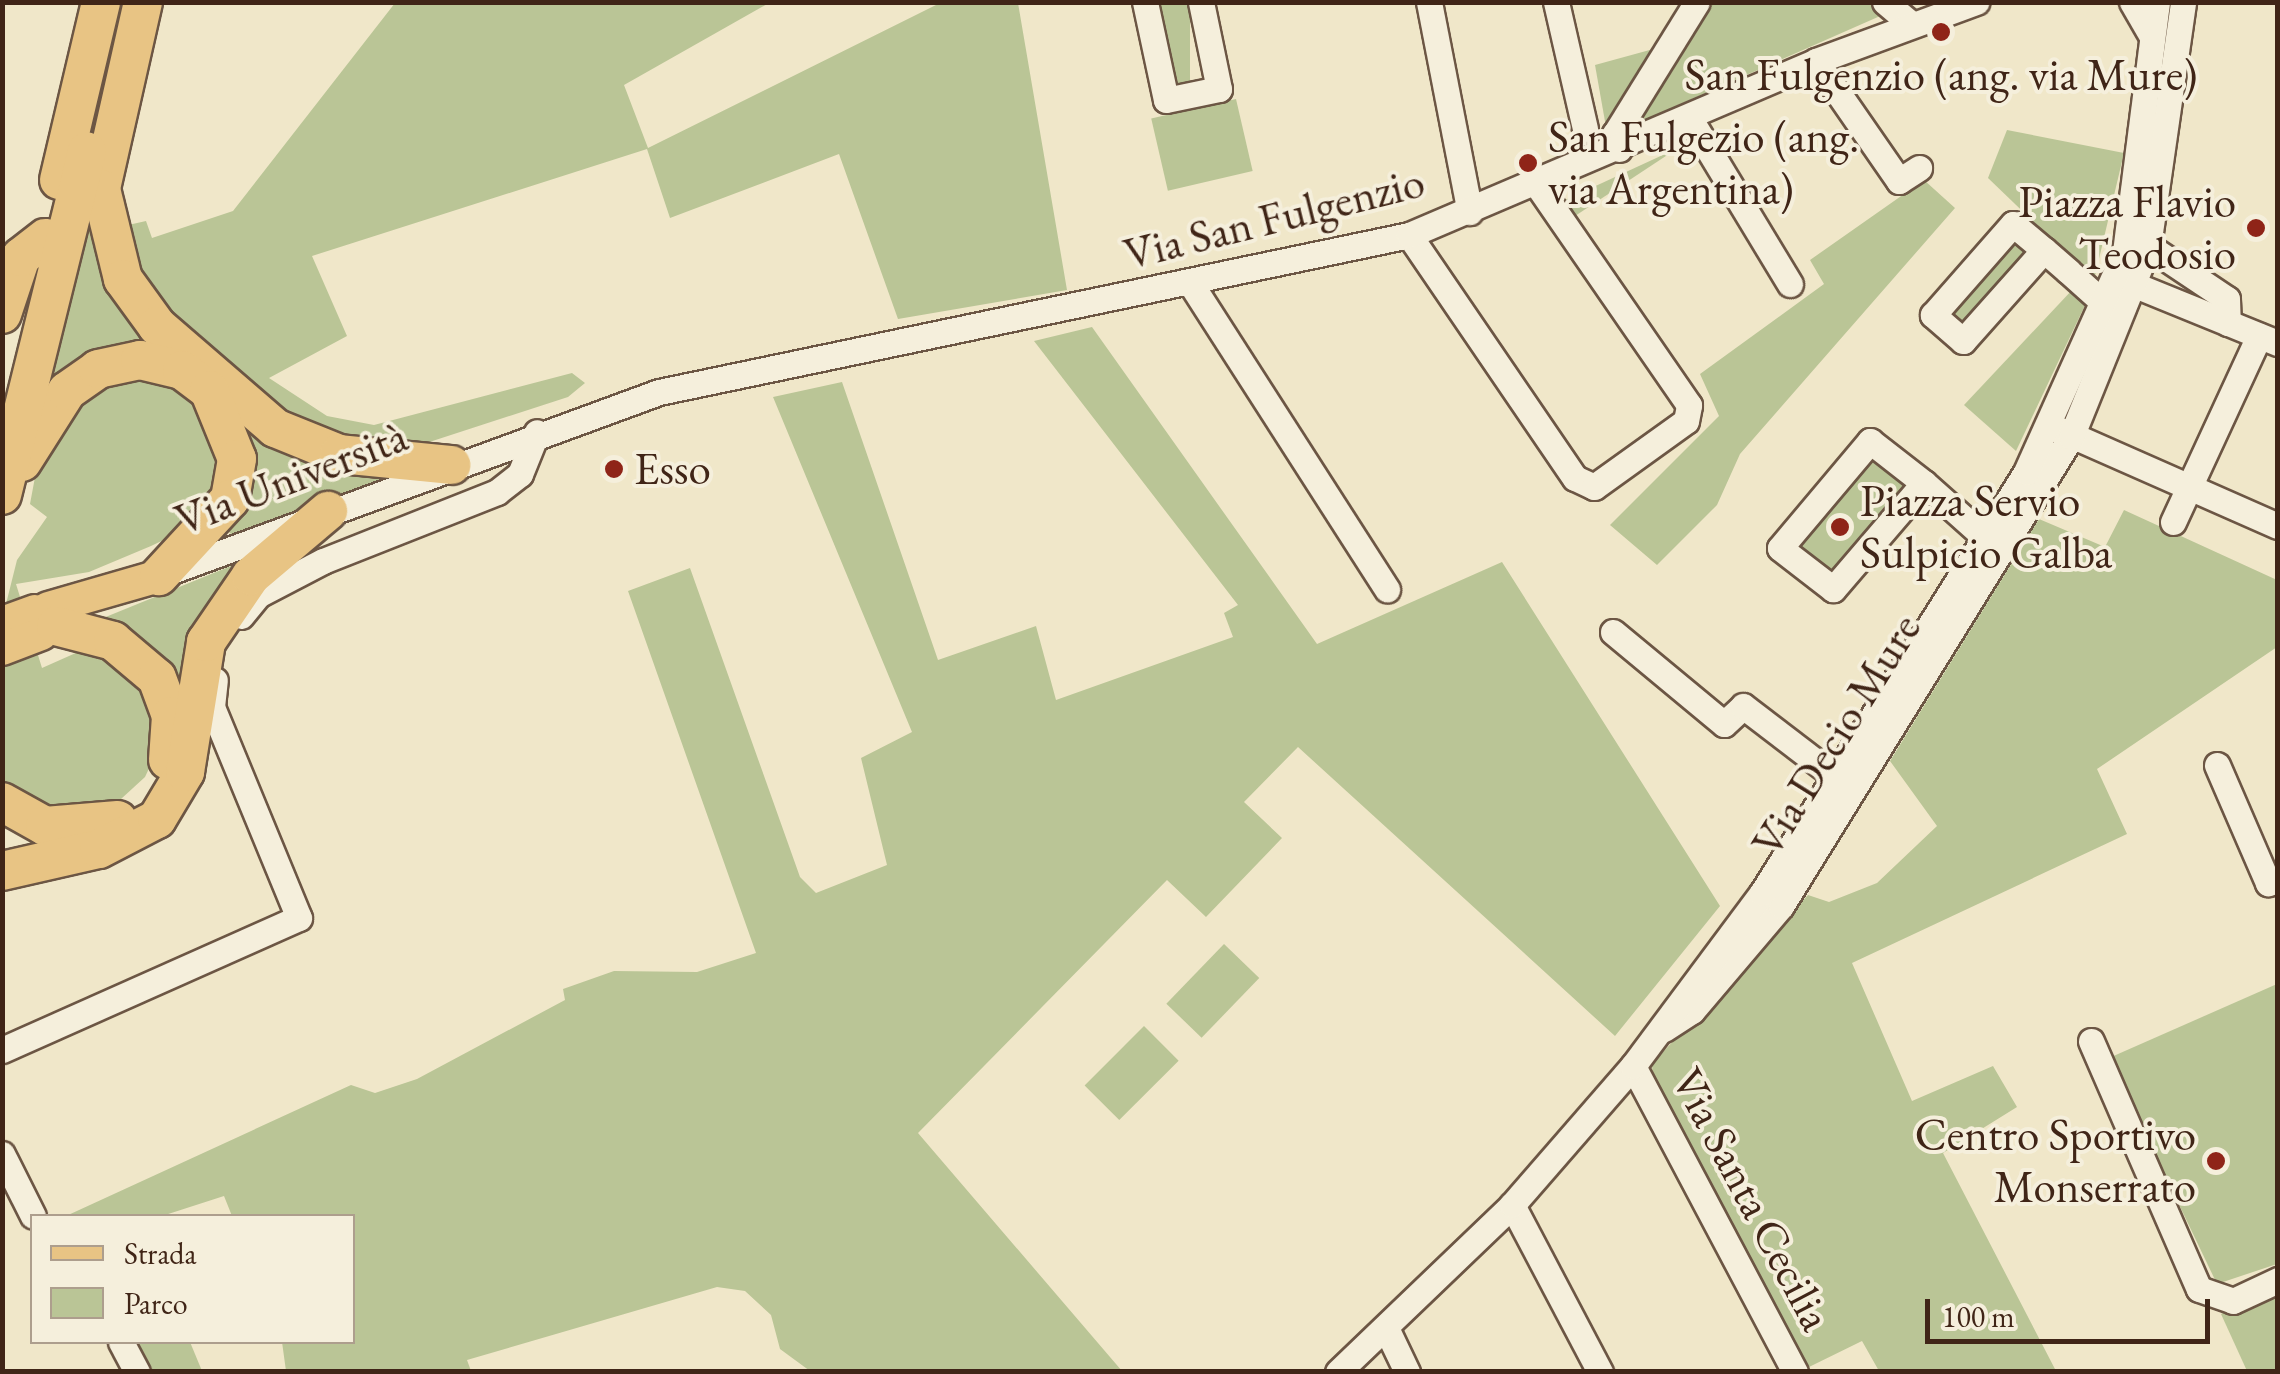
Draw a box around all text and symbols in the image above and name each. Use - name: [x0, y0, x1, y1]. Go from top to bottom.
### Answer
- marker: San Fulgenzio (ang. via Mure): [1930, 21, 1952, 43]
- place label: San Fulgenzio (ang. via Mure): [1685, 48, 2197, 102]
- place label: San Fulgezio (ang. via Argentina): [1548, 110, 1859, 216]
- marker: San Fulgezio (ang. via Argentina): [1517, 152, 1539, 174]
- street label: Via San Fulgenzio: [1118, 155, 1430, 281]
- place label: Piazza Flavio Teodosio: [2018, 175, 2236, 281]
- marker: Piazza Flavio Teodosio: [2245, 217, 2267, 239]
- street label: Via Università: [167, 409, 415, 547]
- place label: Esso: [634, 442, 711, 496]
- marker: Esso: [603, 458, 625, 480]
- place label: Piazza Servio Sulpicio Galba: [1860, 474, 2112, 580]
- marker: Piazza Servio Sulpicio Galba: [1829, 516, 1851, 538]
- street label: Via Decio Mure: [1740, 604, 1932, 866]
- street label: Via Santa Cecilia: [1660, 1059, 1844, 1339]
- place label: Centro Sportivo Monserrato: [1915, 1108, 2196, 1214]
- marker: Centro Sportivo Monserrato: [2205, 1150, 2227, 1172]
- legend: [30, 1214, 355, 1344]
- text: Strada: [124, 1234, 197, 1273]
- scale bar: [1930, 1279, 2215, 1341]
- text: Parco: [124, 1284, 188, 1323]
- text: 100 m: [1942, 1297, 2015, 1336]

